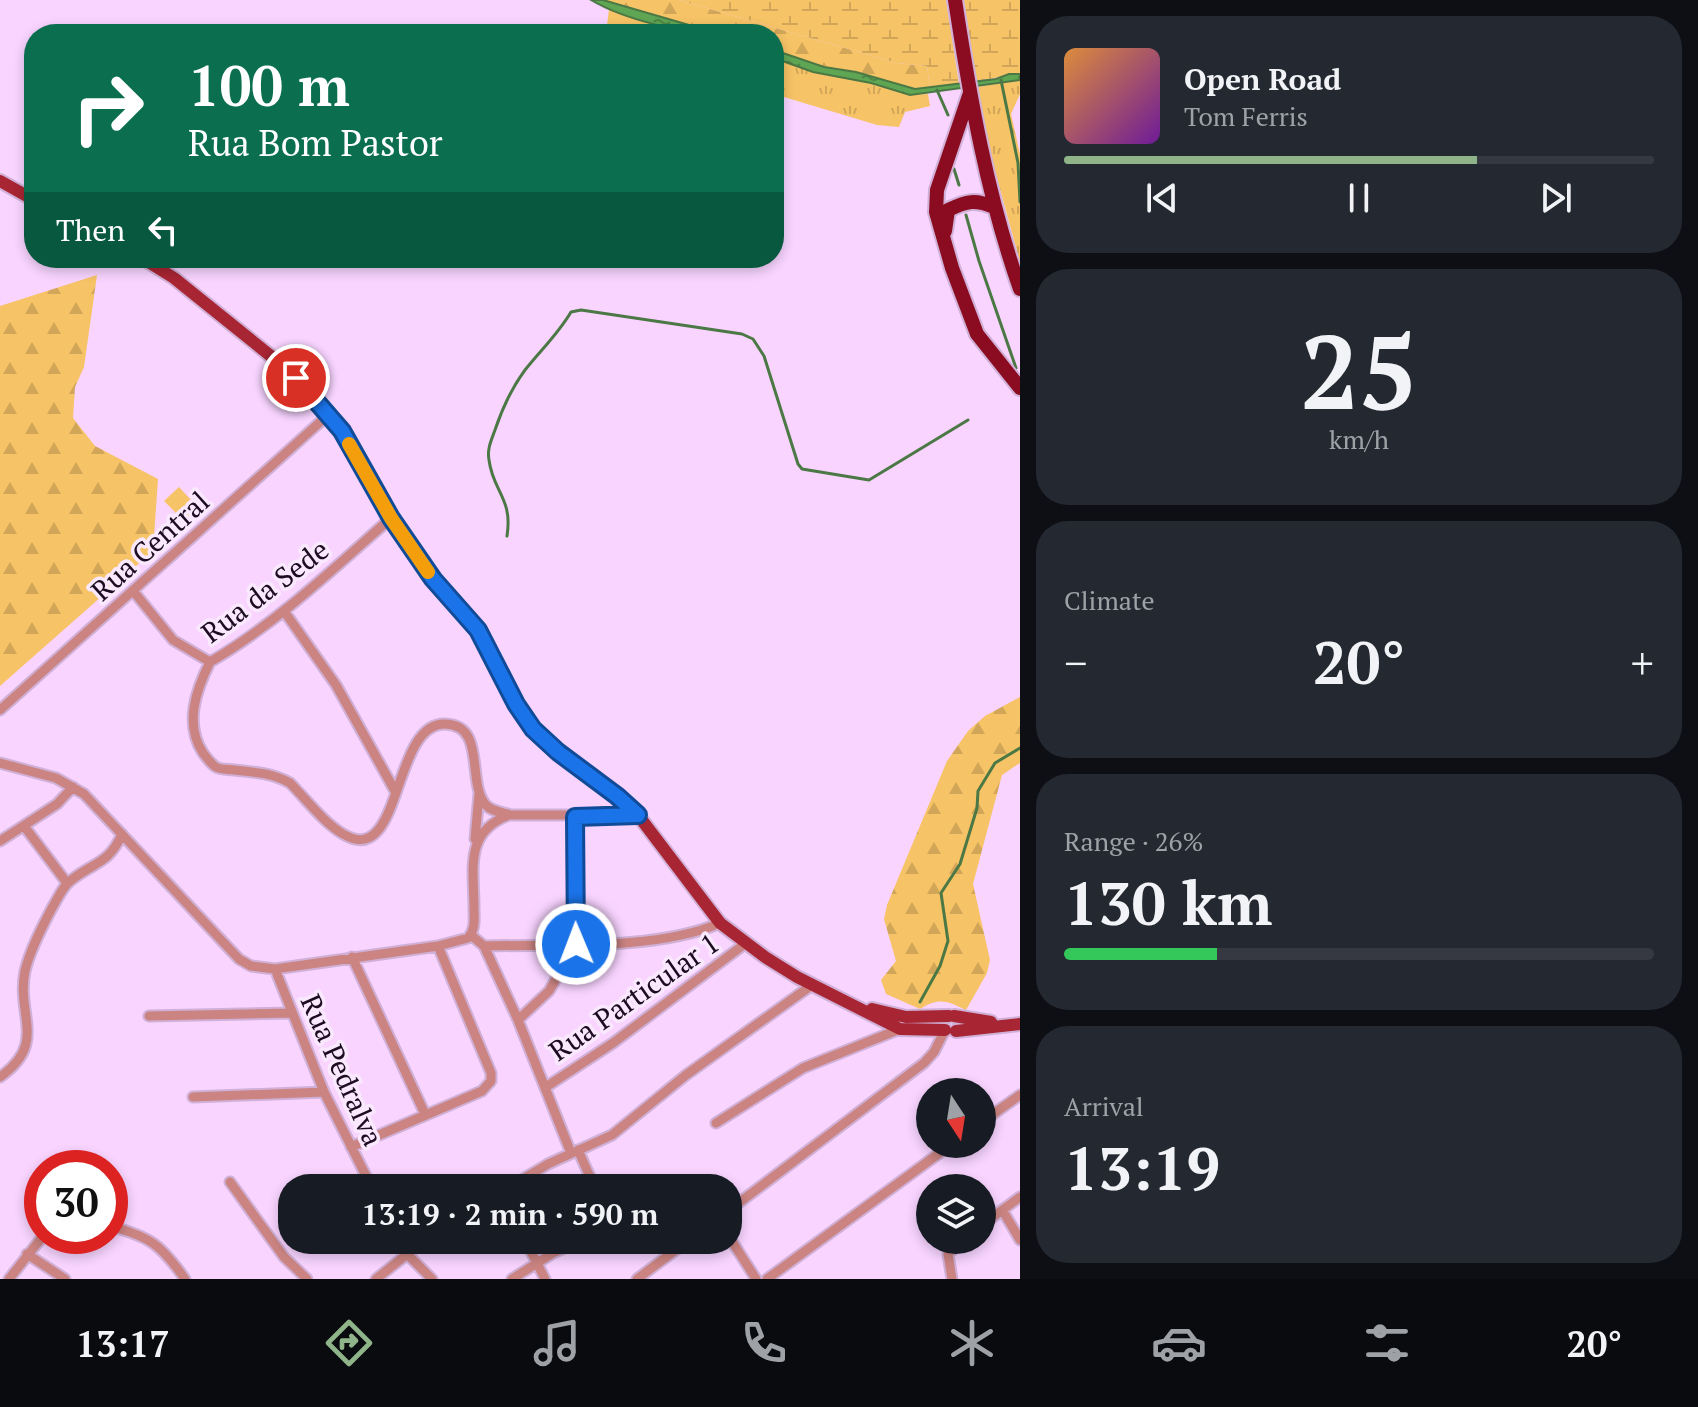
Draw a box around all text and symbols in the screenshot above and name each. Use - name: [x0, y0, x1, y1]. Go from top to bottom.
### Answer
- text: 100 m: [188, 48, 350, 122]
- icon: right: [56, 56, 160, 160]
- text: Open Road: [1184, 59, 1341, 99]
- text: Tom Ferris: [1184, 99, 1308, 133]
- text: Rua Bom Pastor: [188, 119, 443, 166]
- icon: previous: [1140, 176, 1184, 220]
- icon: pause: [1337, 176, 1381, 220]
- icon: next: [1534, 176, 1578, 220]
- icon: left: [141, 208, 185, 252]
- text: Then: [56, 210, 125, 250]
- text: 25: [1300, 301, 1418, 439]
- pin: [262, 344, 330, 412]
- icon: arrive: [274, 356, 318, 400]
- text: km/h: [1329, 422, 1389, 456]
- street label: Rua Central: [83, 483, 217, 608]
- street label: Rua da Sede: [194, 531, 336, 651]
- text: Climate: [1064, 583, 1155, 617]
- text: 20°: [1313, 622, 1405, 701]
- text: −: [1064, 633, 1087, 692]
- text: +: [1631, 633, 1654, 692]
- text: Range · 26%: [1064, 824, 1203, 858]
- text: 130 km: [1064, 863, 1272, 942]
- position arrow: [534, 902, 618, 986]
- street label: Rua Particular 1: [541, 924, 726, 1069]
- street label: Rua Pedralva: [293, 988, 392, 1151]
- north arrow: [916, 1078, 996, 1158]
- map controls: [916, 1078, 996, 1254]
- text: Arrival: [1064, 1089, 1144, 1123]
- text: 13:19: [1064, 1128, 1220, 1207]
- speed limit sign: 30: [24, 1150, 128, 1254]
- button: layers: [916, 1174, 996, 1254]
- text: 13:19 · 2 min · 590 m: [362, 1194, 658, 1234]
- icon: directions: [321, 1315, 377, 1371]
- icon: music: [529, 1315, 585, 1371]
- icon: phone: [736, 1315, 792, 1371]
- icon: climate: [944, 1315, 1000, 1371]
- icon: car: [1151, 1315, 1207, 1371]
- icon: filters: [1359, 1315, 1415, 1371]
- text: 13:17: [76, 1320, 170, 1367]
- text: 20°: [1567, 1320, 1622, 1367]

